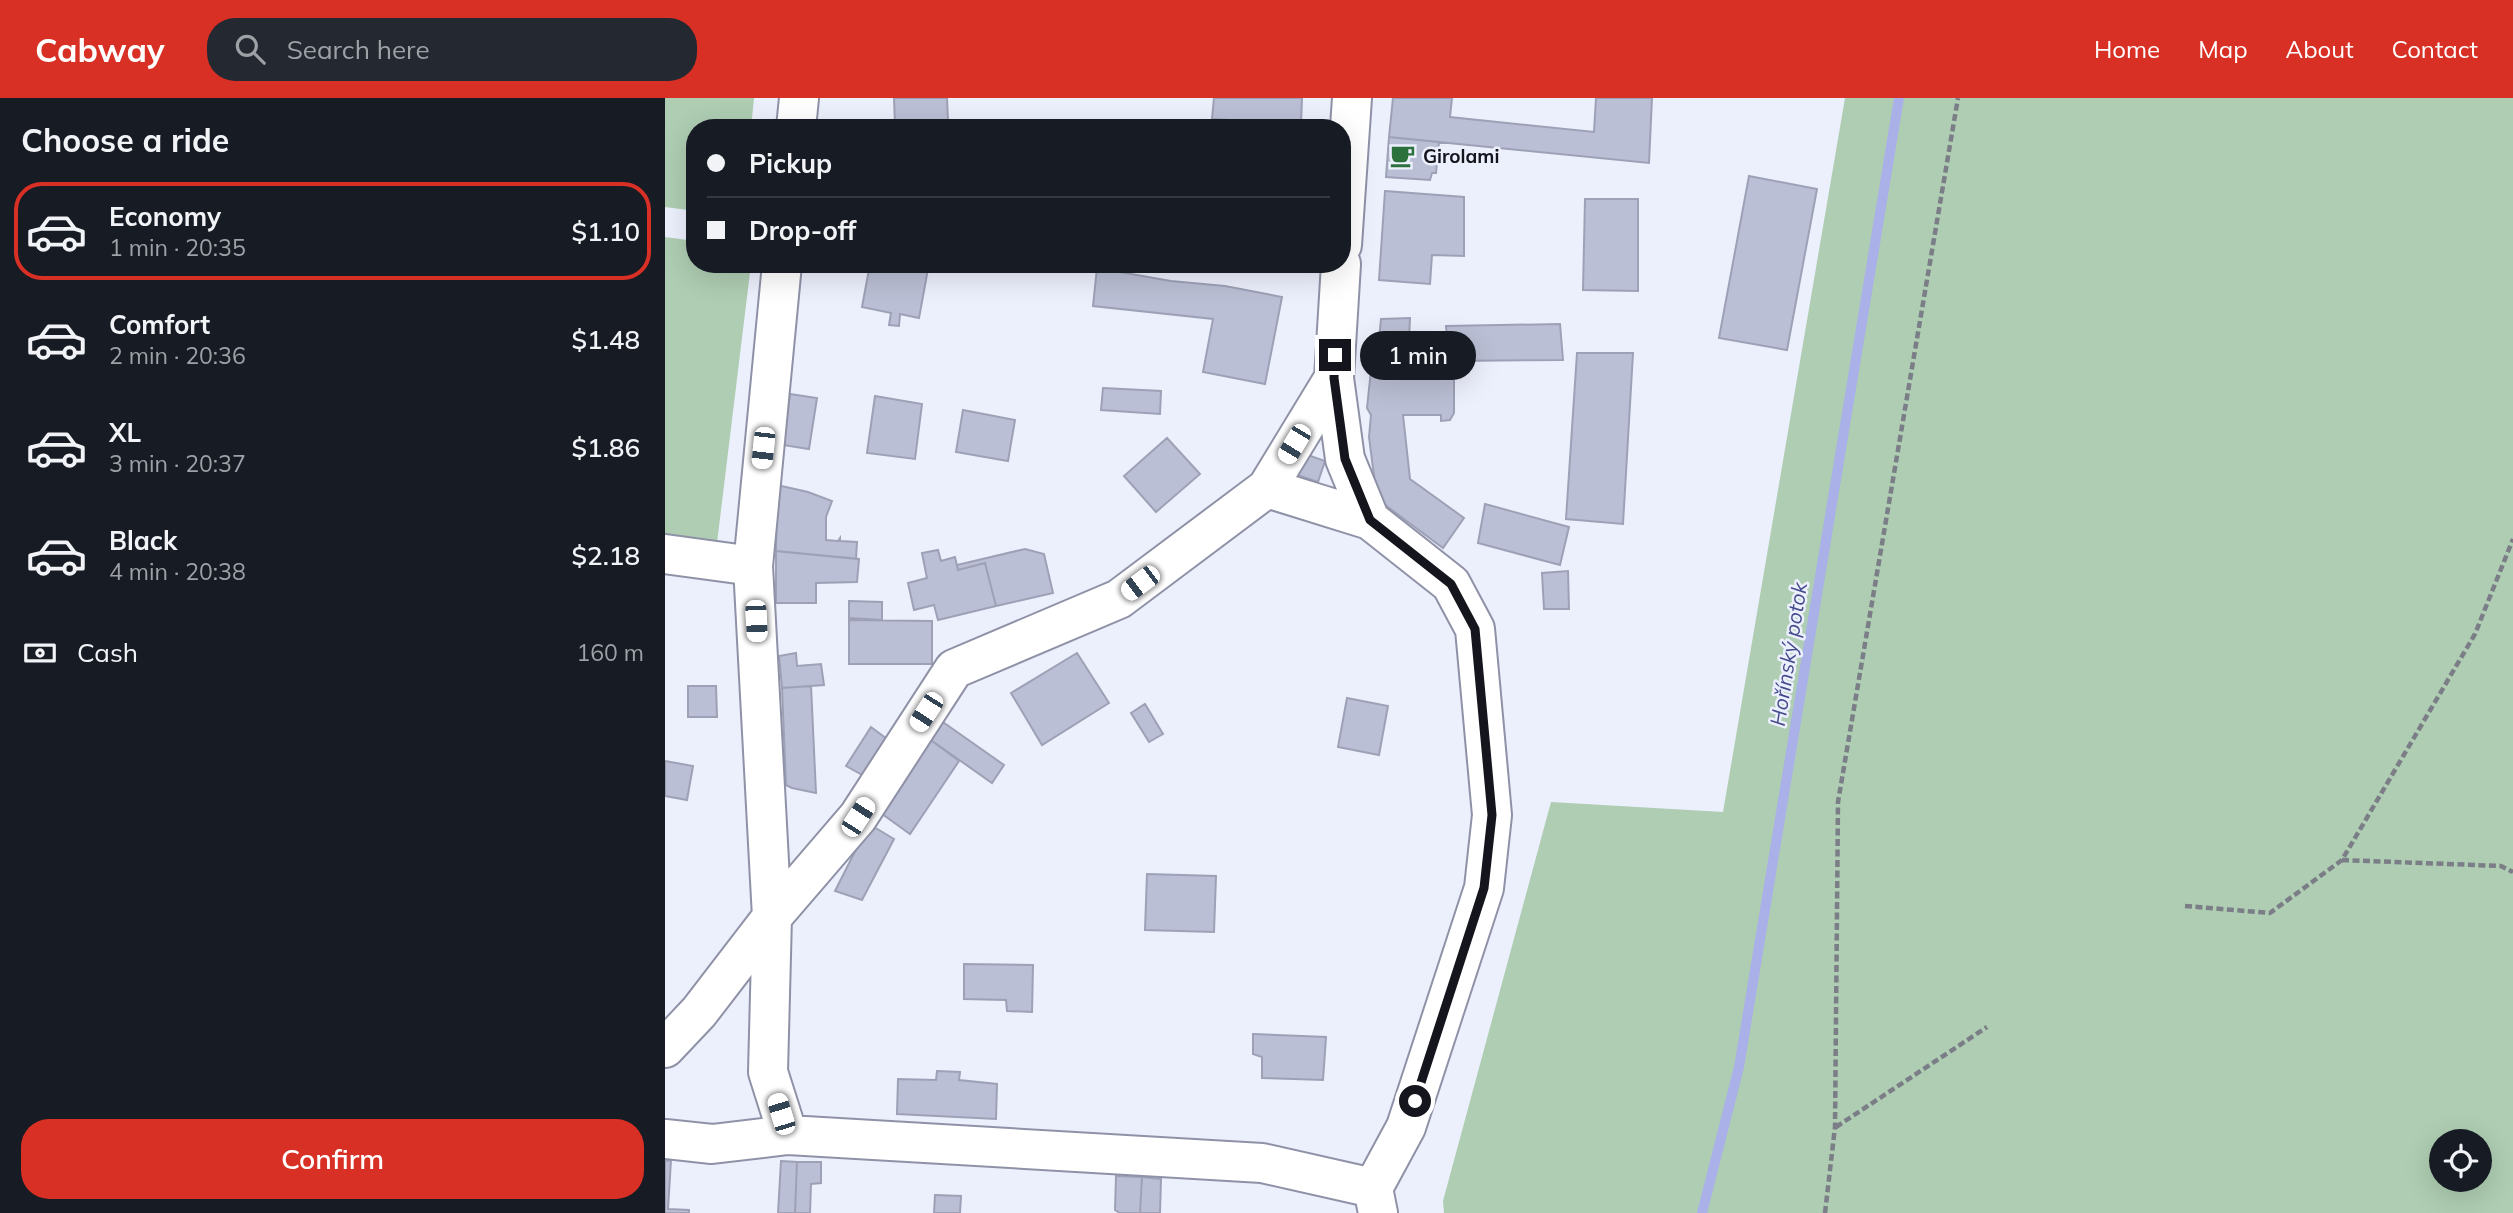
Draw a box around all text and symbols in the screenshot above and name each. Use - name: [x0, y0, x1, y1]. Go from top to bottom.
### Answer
- search box: [207, 18, 697, 81]
- text: Cabway: [35, 29, 165, 70]
- icon: search: [231, 30, 269, 68]
- text: Search here: [287, 33, 430, 66]
- text: Home: [2094, 34, 2160, 64]
- text: Map: [2198, 34, 2248, 64]
- text: About: [2286, 34, 2354, 64]
- text: Contact: [2392, 34, 2478, 64]
- text: Choose a ride: [21, 120, 229, 160]
- cafe icon: Girolami: [1389, 142, 1417, 170]
- place label: Girolami: [1423, 144, 1499, 168]
- text: Pickup: [749, 147, 832, 180]
- icon: car: [25, 200, 88, 263]
- text: Economy: [109, 200, 221, 233]
- text: Drop-off: [749, 214, 856, 247]
- text: $1.10: [571, 215, 640, 248]
- text: 1 min · 20:35: [109, 233, 246, 262]
- icon: car: [25, 308, 88, 371]
- text: Comfort: [109, 308, 210, 341]
- text: $1.48: [571, 323, 640, 356]
- callout: 1 min: [1359, 330, 1475, 380]
- route end: [1319, 339, 1351, 371]
- text: 2 min · 20:36: [109, 341, 246, 370]
- text: 1 min: [1388, 341, 1448, 370]
- icon: car: [25, 416, 88, 479]
- text: XL: [109, 416, 141, 449]
- car: [1275, 421, 1314, 467]
- car: [751, 426, 776, 470]
- text: $1.86: [571, 431, 640, 464]
- text: 3 min · 20:37: [109, 449, 246, 478]
- icon: car: [25, 524, 88, 587]
- text: Black: [109, 524, 177, 557]
- text: $2.18: [571, 539, 640, 572]
- text: 4 min · 20:38: [109, 557, 246, 586]
- car: [1117, 562, 1164, 604]
- water label: Hořínský potok: [1764, 579, 1812, 728]
- car: [745, 599, 768, 643]
- icon: cash: [21, 634, 59, 672]
- text: Cash: [77, 636, 138, 669]
- text: 160 m: [576, 638, 644, 667]
- car: [906, 689, 947, 735]
- car: [838, 794, 879, 840]
- route start: [1399, 1085, 1431, 1117]
- car: [765, 1091, 798, 1137]
- button: Confirm: [21, 1119, 644, 1199]
- map controls: [2429, 1129, 2492, 1192]
- button: locate: [2429, 1129, 2492, 1192]

